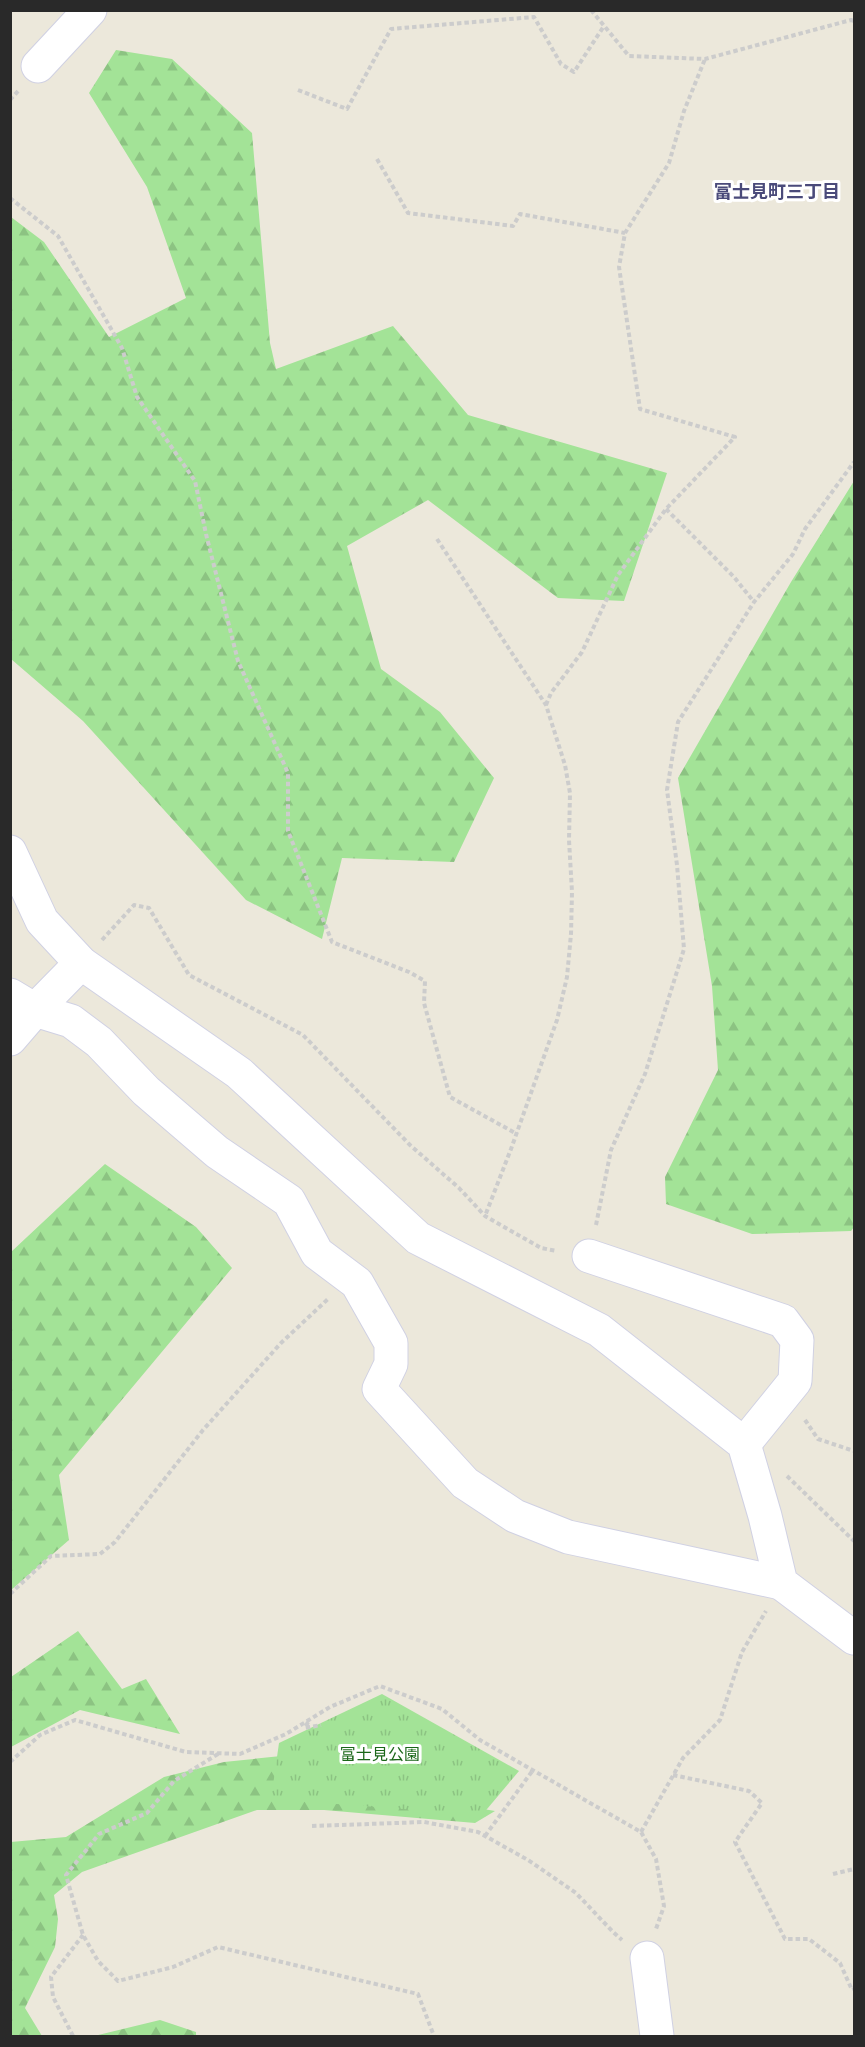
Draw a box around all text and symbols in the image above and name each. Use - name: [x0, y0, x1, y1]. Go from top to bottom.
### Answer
- district label: 富士見町三丁目: [714, 181, 840, 202]
- park label: 富士見公園: [340, 1745, 420, 1764]

